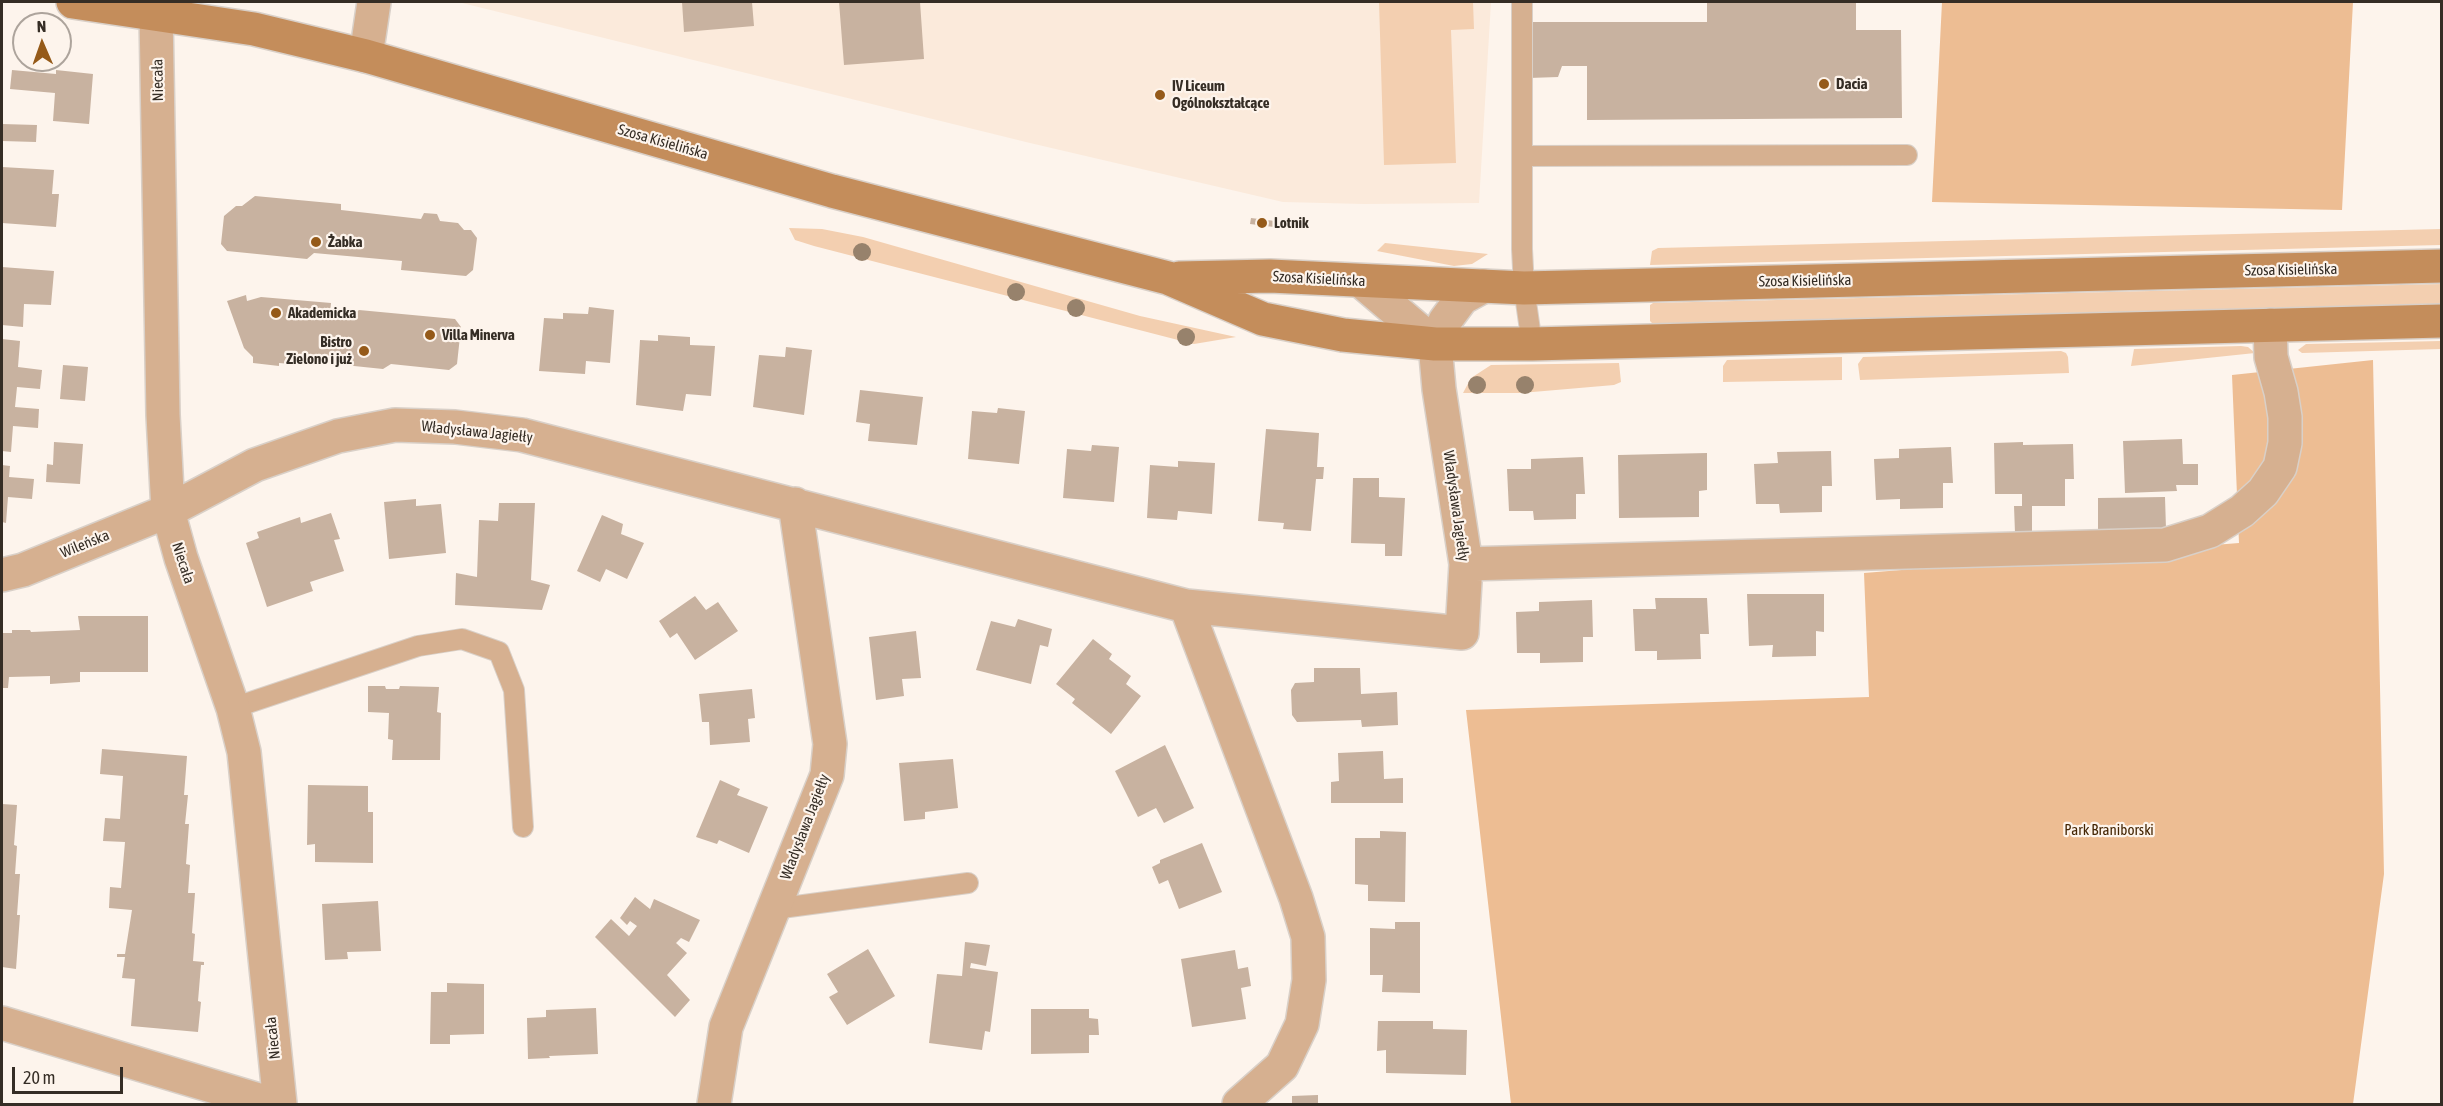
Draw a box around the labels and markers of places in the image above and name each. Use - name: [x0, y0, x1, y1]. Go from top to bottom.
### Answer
- place label: Dacia: [1836, 75, 1867, 93]
- place label: IV Liceum Ogólnokształcące: [1172, 77, 1270, 112]
- marker: Dacia: [1817, 77, 1831, 91]
- marker: IV Liceum Ogólnokształcące: [1153, 88, 1167, 102]
- place label: Lotnik: [1274, 214, 1308, 232]
- marker: Lotnik: [1255, 216, 1269, 230]
- place label: Żabka: [328, 233, 362, 251]
- marker: Żabka: [309, 235, 323, 249]
- place label: Akademicka: [288, 304, 356, 322]
- marker: Akademicka: [269, 306, 283, 320]
- place label: Villa Minerva: [442, 326, 515, 344]
- marker: Villa Minerva: [423, 328, 437, 342]
- place label: Bistro Zielono i już: [286, 333, 352, 368]
- marker: Bistro Zielono i już: [357, 344, 371, 358]

